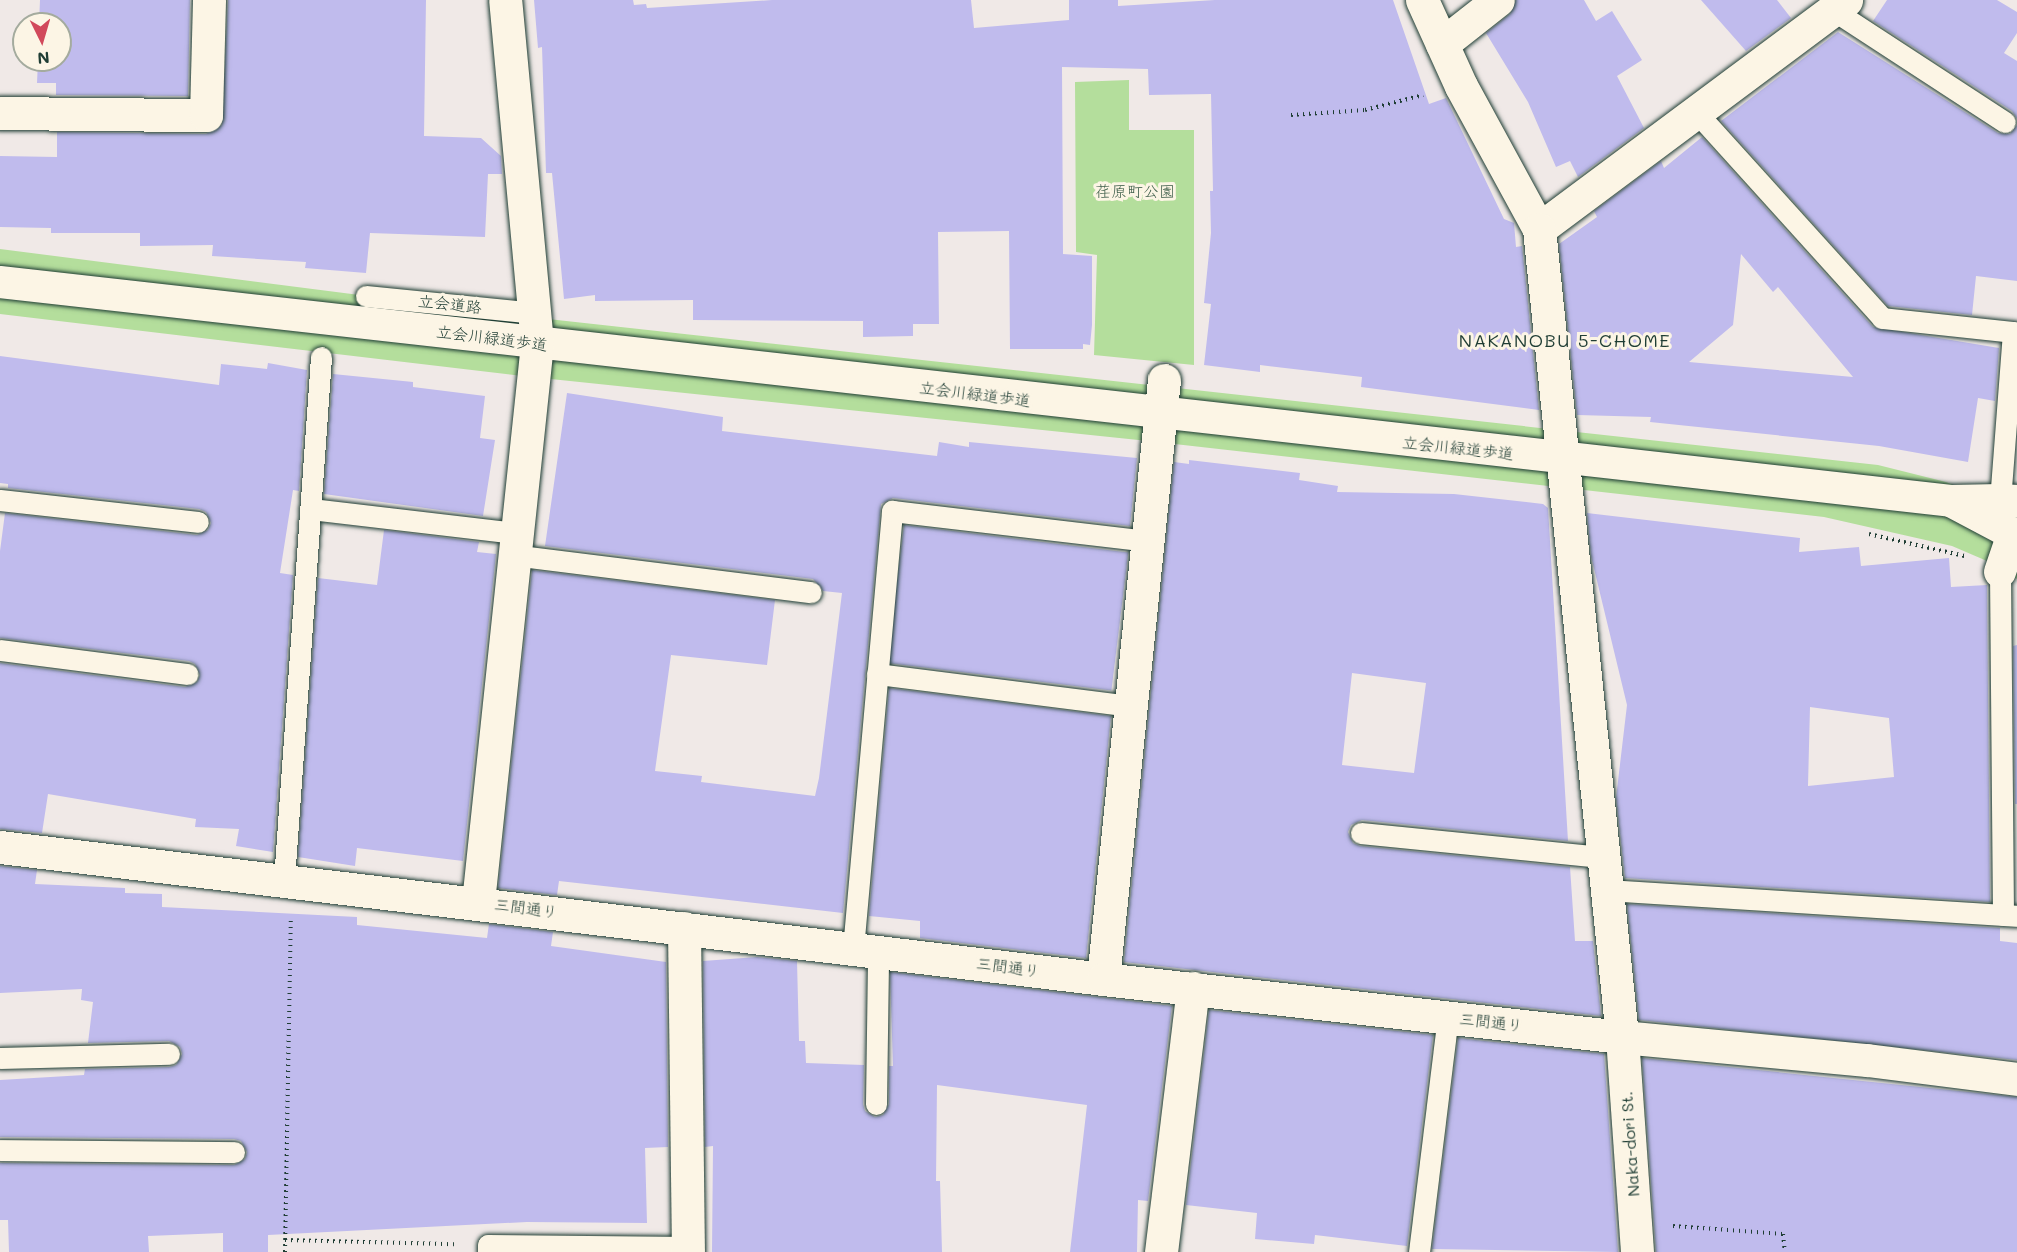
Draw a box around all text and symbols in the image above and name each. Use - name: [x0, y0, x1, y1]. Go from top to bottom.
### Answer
- north arrow: [12, 12, 72, 72]
- text: N: [36, 47, 50, 69]
- park label: 荏原町公園: [1095, 181, 1175, 201]
- street label: 立会道路: [417, 291, 483, 317]
- street label: 立会川緑道歩道: [435, 322, 549, 354]
- district label: NAKANOBU 5-CHOME: [1459, 329, 1671, 351]
- street label: 立会川緑道歩道: [918, 378, 1032, 410]
- street label: 立会川緑道歩道: [1401, 433, 1515, 463]
- street label: 三間通り: [493, 895, 559, 921]
- street label: 三間通り: [975, 954, 1041, 980]
- street label: 三間通り: [1458, 1009, 1524, 1035]
- street label: Naka-dori St.: [1617, 1091, 1643, 1197]

